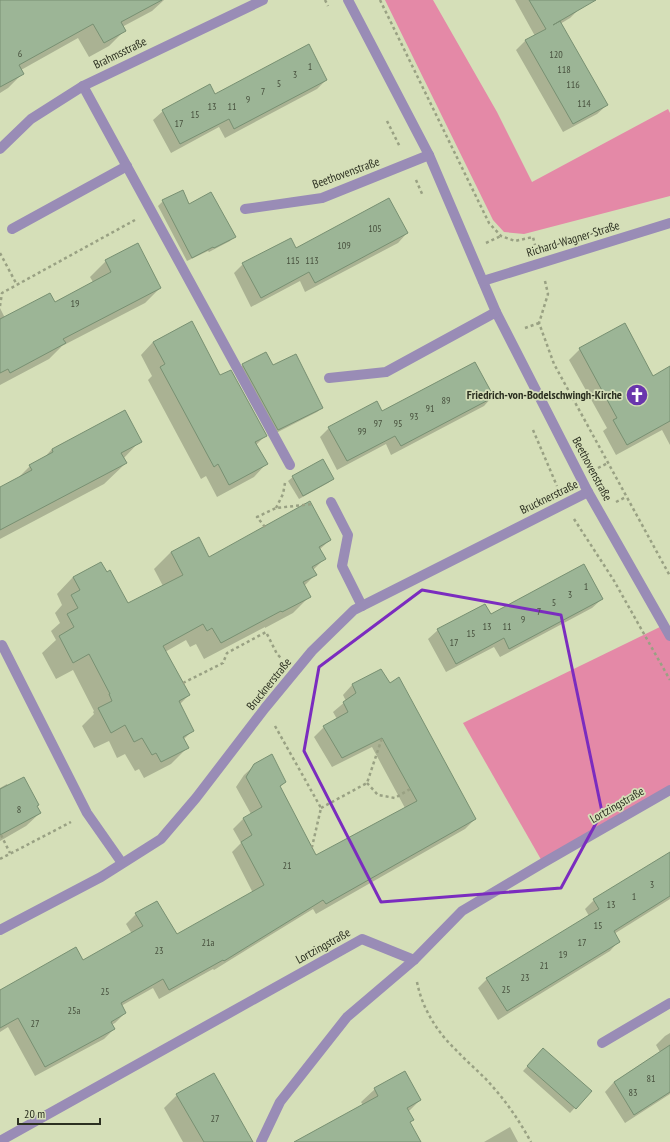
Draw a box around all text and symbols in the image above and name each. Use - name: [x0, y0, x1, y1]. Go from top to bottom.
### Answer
- street label: Brahmsstraße: [91, 33, 149, 72]
- house number: 6: [18, 47, 23, 60]
- house number: 120: [549, 48, 563, 61]
- house number: 1: [308, 60, 312, 73]
- house number: 118: [557, 63, 571, 76]
- house number: 3: [293, 68, 297, 81]
- house number: 5: [277, 77, 281, 90]
- house number: 116: [566, 78, 580, 91]
- house number: 7: [261, 85, 265, 98]
- house number: 9: [246, 93, 250, 106]
- house number: 114: [577, 97, 591, 110]
- house number: 13: [208, 100, 217, 113]
- house number: 11: [228, 100, 237, 113]
- house number: 15: [191, 108, 200, 121]
- house number: 17: [175, 117, 184, 130]
- street label: Beethovenstraße: [310, 153, 381, 192]
- street label: Richard-Wagner-Straße: [524, 217, 621, 260]
- house number: 105: [368, 222, 382, 235]
- house number: 109: [337, 239, 351, 252]
- house number: 115: [286, 254, 300, 267]
- house number: 113: [305, 254, 319, 267]
- house number: 19: [71, 297, 80, 310]
- church icon: Friedrich-von-Bodelschwingh-Kirche: [624, 382, 650, 408]
- place label: Friedrich-von-Bodelschwingh-Kirche: [467, 387, 622, 402]
- house number: 89: [442, 394, 451, 407]
- house number: 91: [426, 402, 435, 415]
- house number: 93: [410, 410, 419, 423]
- house number: 97: [374, 417, 383, 430]
- house number: 95: [394, 417, 403, 430]
- house number: 99: [358, 425, 367, 438]
- street label: Beethovenstraße: [569, 434, 616, 503]
- street label: Brucknerstraße: [517, 476, 580, 517]
- house number: 1: [584, 580, 588, 593]
- house number: 3: [568, 588, 572, 601]
- house number: 5: [552, 596, 556, 609]
- house number: 7: [537, 605, 541, 618]
- house number: 9: [521, 613, 525, 626]
- house number: 13: [483, 620, 492, 633]
- house number: 11: [503, 620, 512, 633]
- house number: 15: [467, 627, 476, 640]
- house number: 17: [450, 636, 459, 649]
- street label: Brucknerstraße: [243, 655, 294, 713]
- street label: Lortzingstraße: [587, 783, 647, 826]
- house number: 8: [17, 803, 21, 816]
- house number: 21: [283, 859, 292, 872]
- house number: 3: [650, 878, 654, 891]
- house number: 1: [632, 890, 636, 903]
- house number: 13: [607, 898, 616, 911]
- house number: 15: [594, 919, 603, 932]
- street label: Lortzingstraße: [293, 924, 353, 967]
- house number: 21a: [202, 936, 215, 949]
- house number: 17: [578, 936, 587, 949]
- house number: 23: [155, 944, 164, 957]
- house number: 19: [559, 948, 568, 961]
- house number: 21: [540, 959, 549, 972]
- house number: 23: [521, 971, 530, 984]
- house number: 25: [502, 983, 511, 996]
- house number: 25: [101, 985, 110, 998]
- house number: 25a: [68, 1004, 81, 1017]
- house number: 27: [31, 1017, 40, 1030]
- house number: 81: [647, 1072, 656, 1085]
- house number: 83: [629, 1086, 638, 1099]
- scale bar: [18, 1100, 100, 1126]
- text: 20 m: [24, 1106, 45, 1121]
- house number: 27: [211, 1112, 220, 1125]

